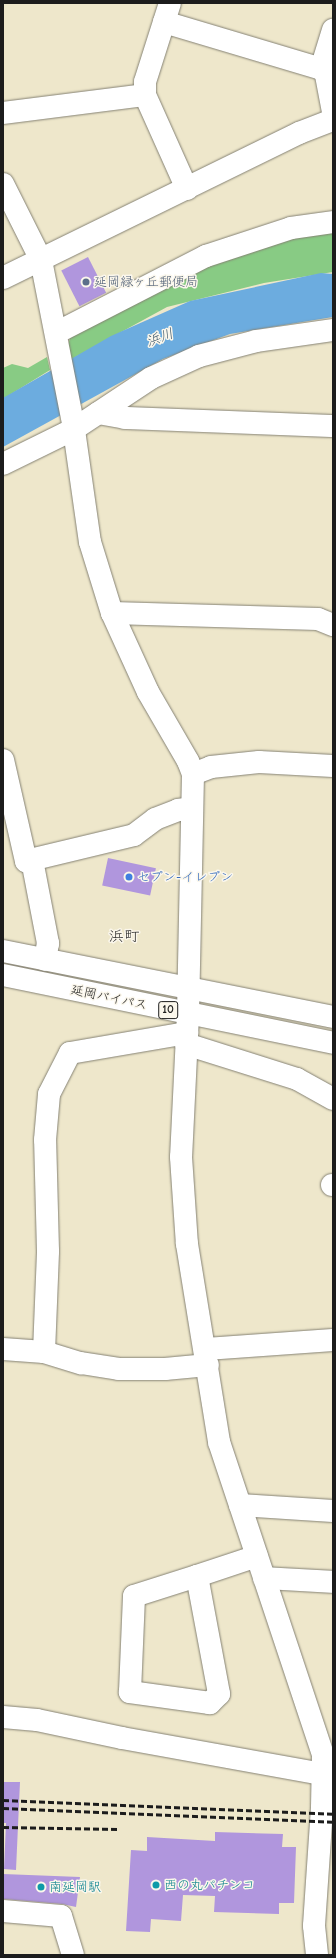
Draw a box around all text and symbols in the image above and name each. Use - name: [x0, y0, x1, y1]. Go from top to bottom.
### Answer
- place label: 延岡緑ヶ丘郵便局: [94, 274, 198, 290]
- marker: 延岡緑ヶ丘郵便局: [81, 277, 91, 287]
- water label: 浜川: [144, 325, 176, 351]
- place label: セブン-イレブン: [137, 869, 233, 885]
- marker: セブン-イレブン: [124, 872, 134, 882]
- district label: 浜町: [109, 928, 139, 946]
- street label: 延岡バイパス: [69, 982, 149, 1014]
- road number: 10: [158, 1000, 178, 1020]
- place label: 西の丸パチンコ: [164, 1877, 255, 1893]
- place label: 南延岡駅: [49, 1879, 101, 1895]
- marker: 西の丸パチンコ: [151, 1880, 161, 1890]
- marker: 南延岡駅: [36, 1882, 46, 1892]

